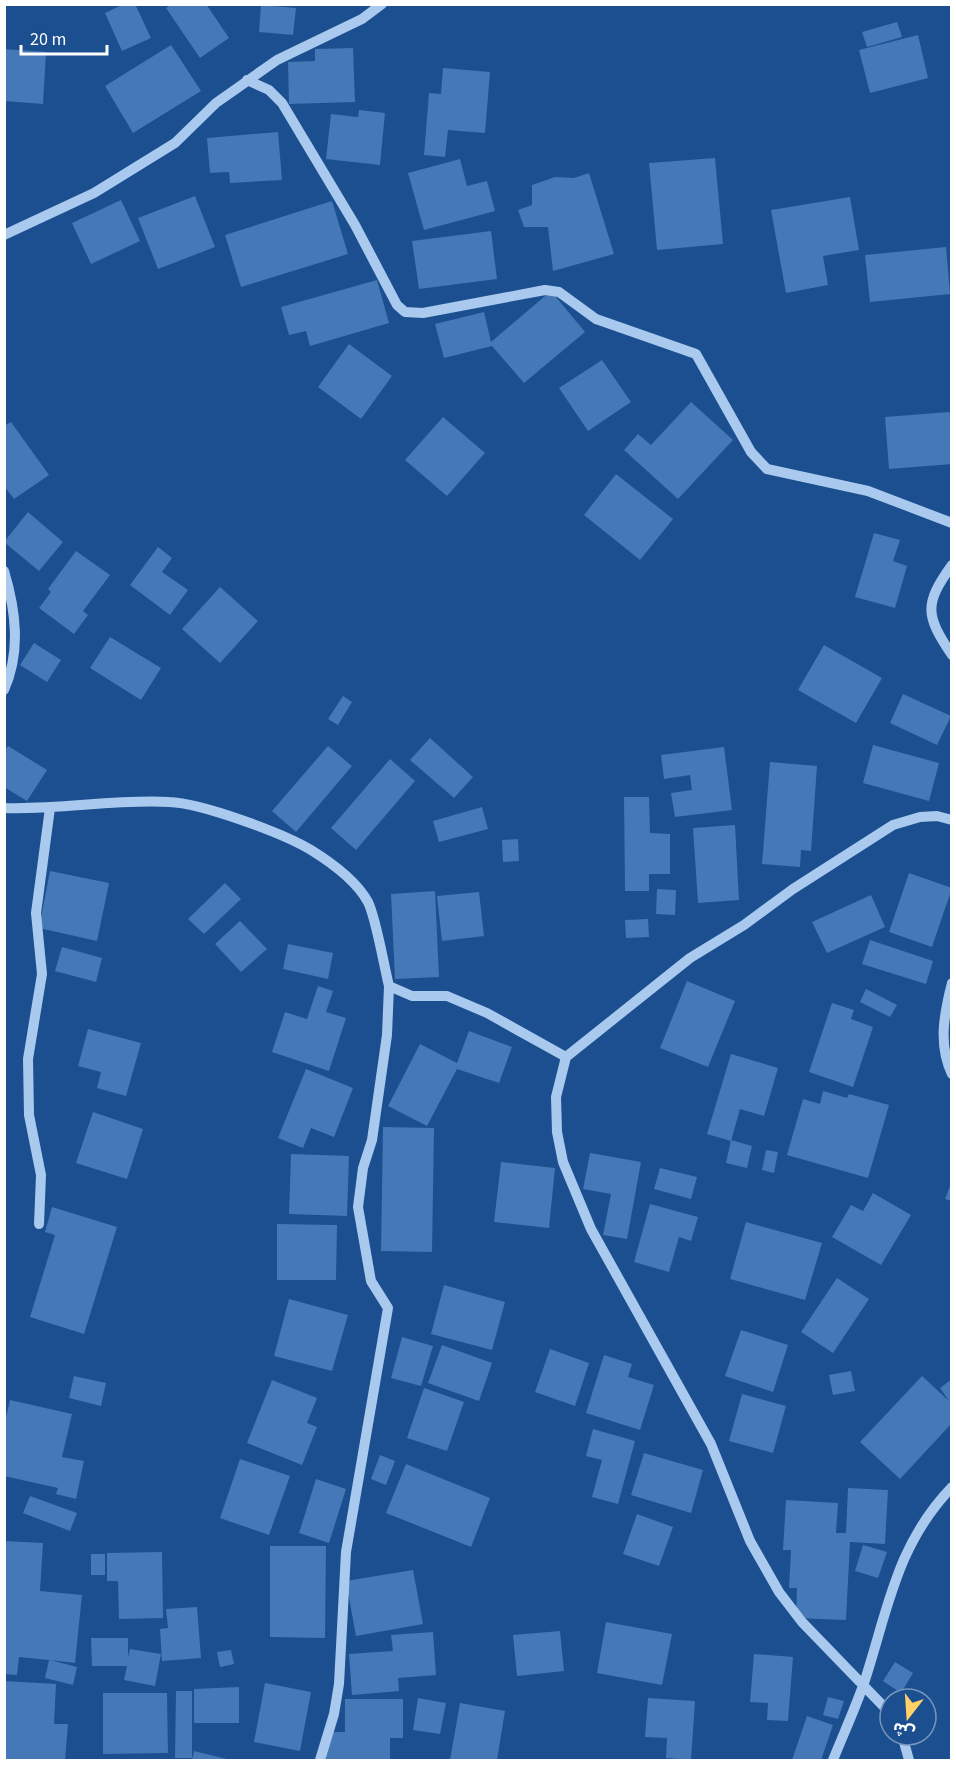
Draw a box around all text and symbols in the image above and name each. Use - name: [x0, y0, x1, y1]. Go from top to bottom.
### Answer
- scale bar: [21, 18, 106, 56]
- text: 20 m: [30, 27, 66, 52]
- north arrow: [878, 1687, 938, 1747]
- text: ش: [890, 1717, 918, 1744]

